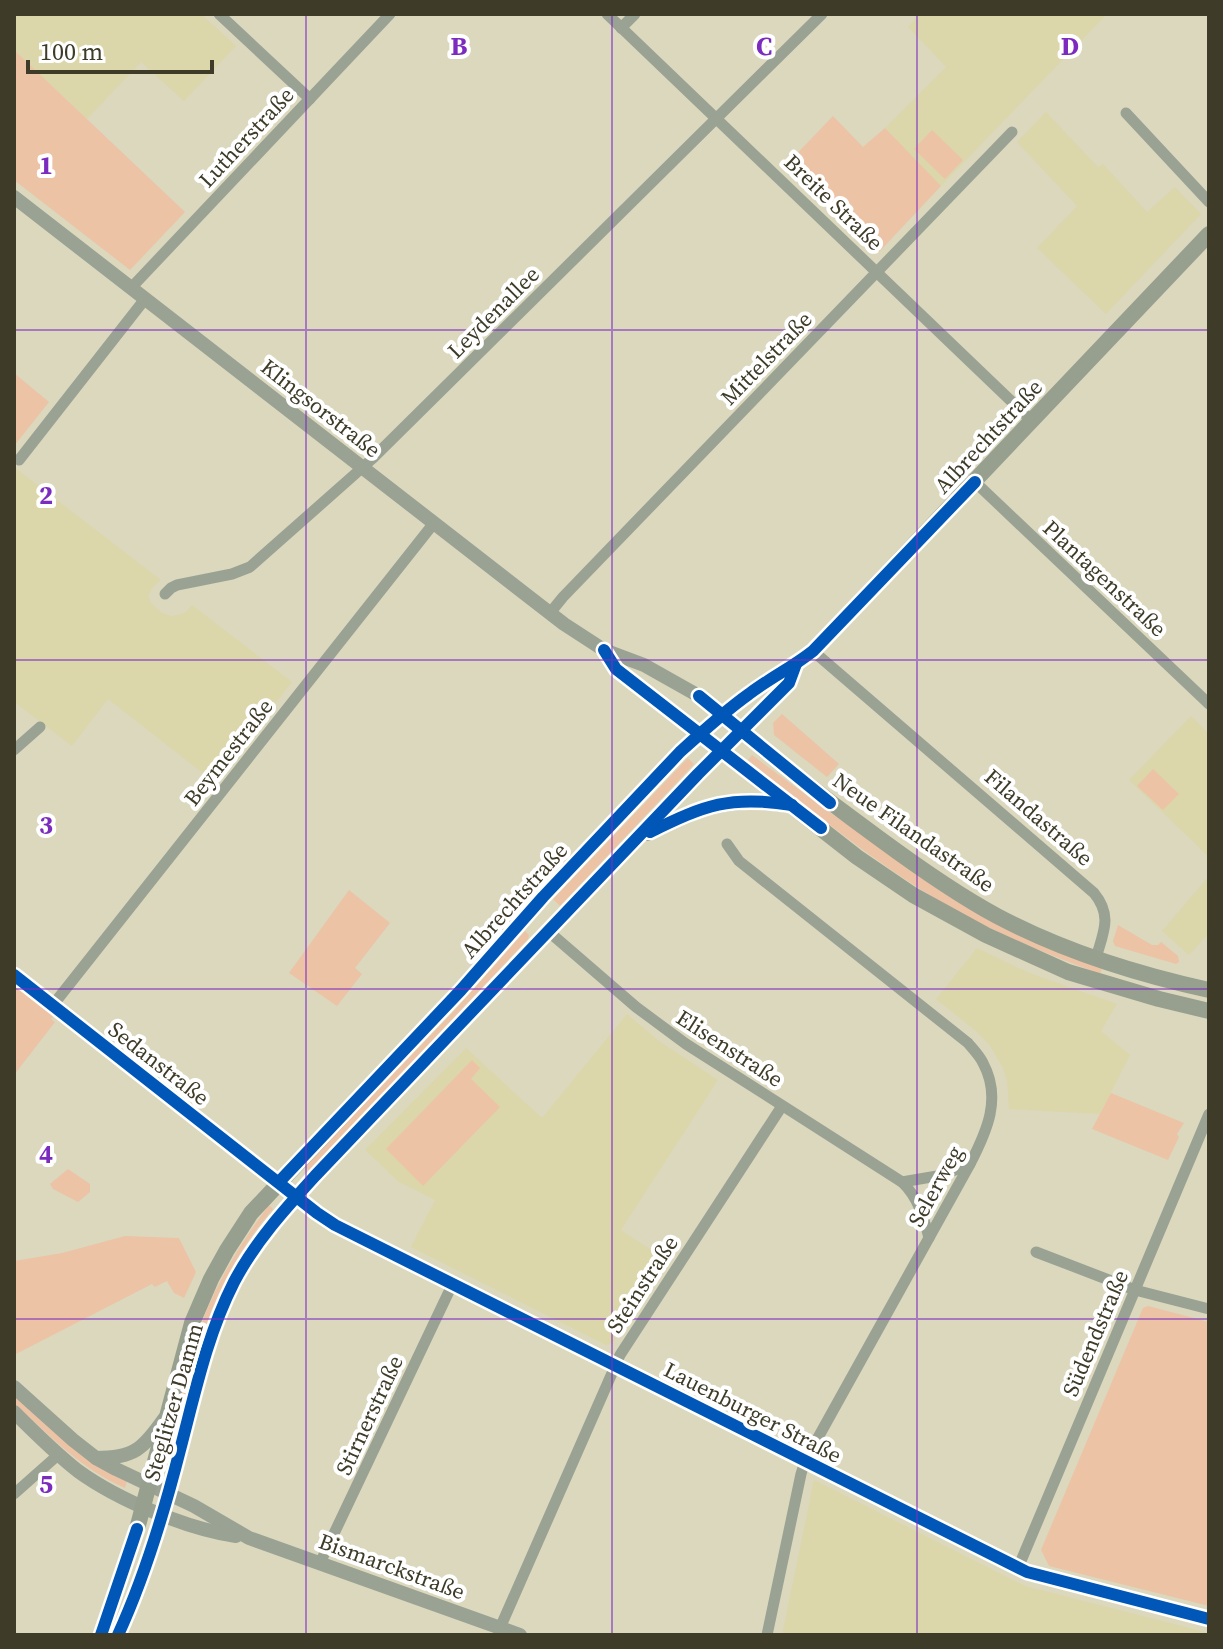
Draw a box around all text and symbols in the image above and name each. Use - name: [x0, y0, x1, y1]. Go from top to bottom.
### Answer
- scale bar: [28, 24, 212, 74]
- text: B: [451, 28, 468, 64]
- text: C: [756, 28, 772, 64]
- text: D: [1061, 28, 1079, 64]
- text: 100 m: [40, 35, 103, 68]
- street label: Lutherstraße: [192, 80, 300, 194]
- text: 1: [39, 147, 53, 183]
- street label: Breite Straße: [778, 147, 890, 257]
- street label: Leydenallee: [440, 259, 546, 365]
- street label: Mittelstraße: [714, 305, 818, 411]
- street label: Klingsorstraße: [255, 352, 387, 464]
- street label: Albrechtstraße: [927, 372, 1049, 500]
- text: 2: [39, 477, 53, 513]
- street label: Plantagenstraße: [1037, 513, 1173, 643]
- street label: Beymestraße: [177, 692, 279, 812]
- street label: Filandastraße: [978, 762, 1100, 872]
- street label: Neue Filandastraße: [827, 765, 1001, 899]
- text: 3: [39, 807, 53, 843]
- street label: Albrechtstraße: [454, 836, 574, 964]
- street label: Elisenstraße: [671, 1002, 789, 1094]
- street label: Sedanstraße: [102, 1014, 216, 1112]
- text: 4: [39, 1136, 53, 1172]
- street label: Selerweg: [900, 1140, 970, 1232]
- street label: Steinstraße: [599, 1229, 685, 1339]
- street label: Südendstraße: [1055, 1265, 1135, 1401]
- street label: Steglitzer Damm: [136, 1319, 210, 1484]
- street label: Stirnerstraße: [328, 1350, 410, 1480]
- street label: Lauenburger Straße: [659, 1354, 847, 1470]
- text: 5: [39, 1466, 53, 1502]
- street label: Bismarckstraße: [315, 1526, 469, 1606]

